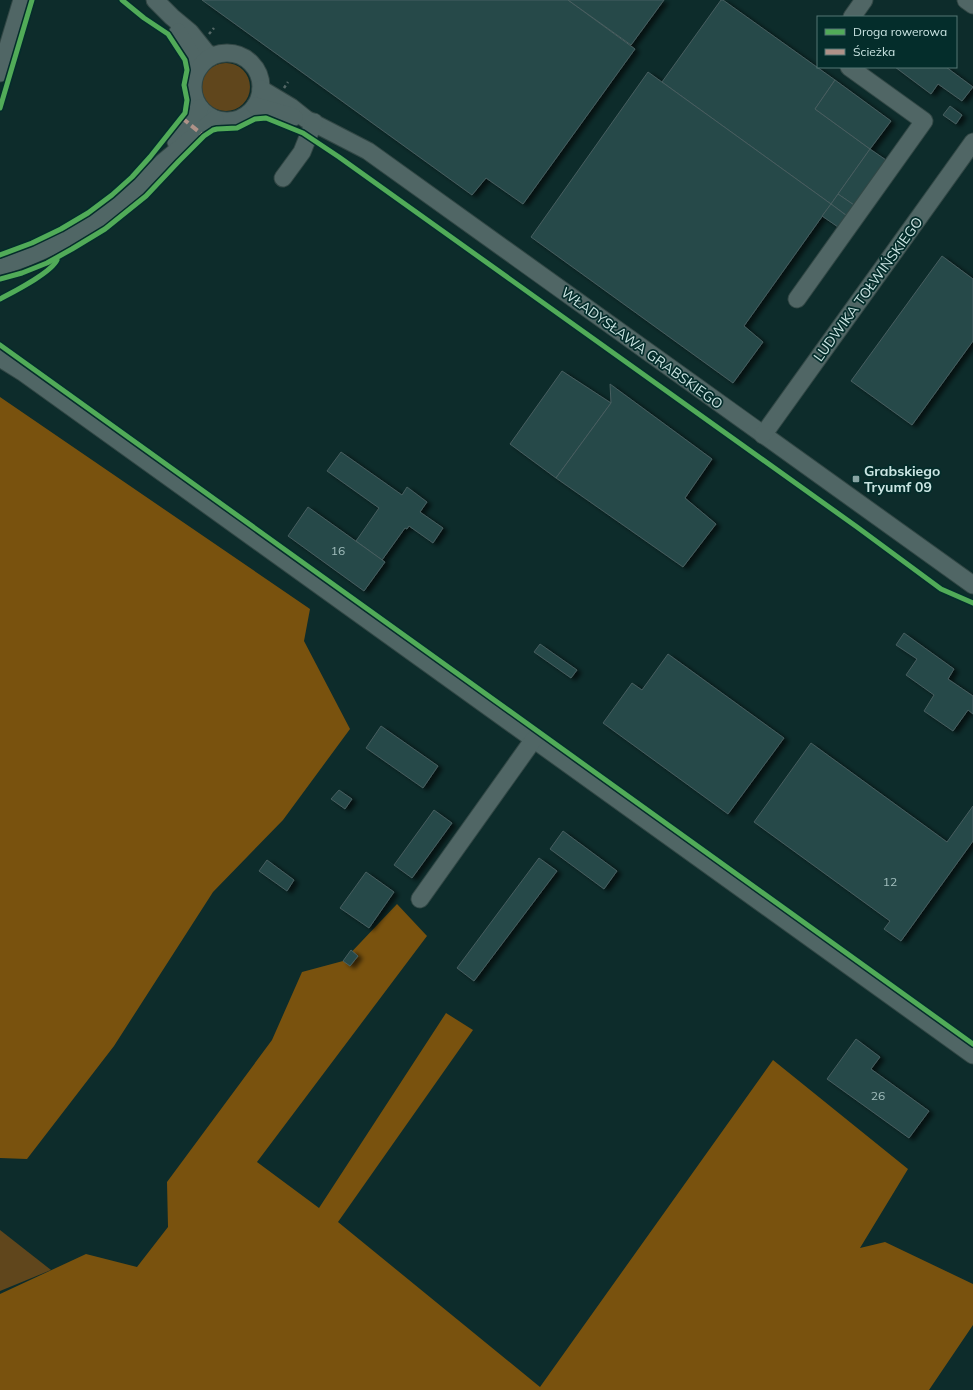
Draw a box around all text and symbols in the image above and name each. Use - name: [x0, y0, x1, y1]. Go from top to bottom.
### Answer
- legend: [817, 16, 957, 68]
- text: Droga rowerowa: [853, 24, 947, 39]
- text: Ścieżka: [853, 44, 895, 59]
- street label: LUDWIKA TOŁWIŃSKIEGO: [809, 213, 927, 365]
- street label: WŁADYSŁAWA GRABSKIEGO: [558, 283, 726, 413]
- place label: Grabskiego Tryumf 09: [864, 462, 940, 496]
- marker: Grabskiego Tryumf 09: [851, 474, 861, 484]
- house number: 16: [331, 543, 345, 558]
- house number: 12: [883, 874, 897, 889]
- house number: 26: [871, 1088, 885, 1103]

